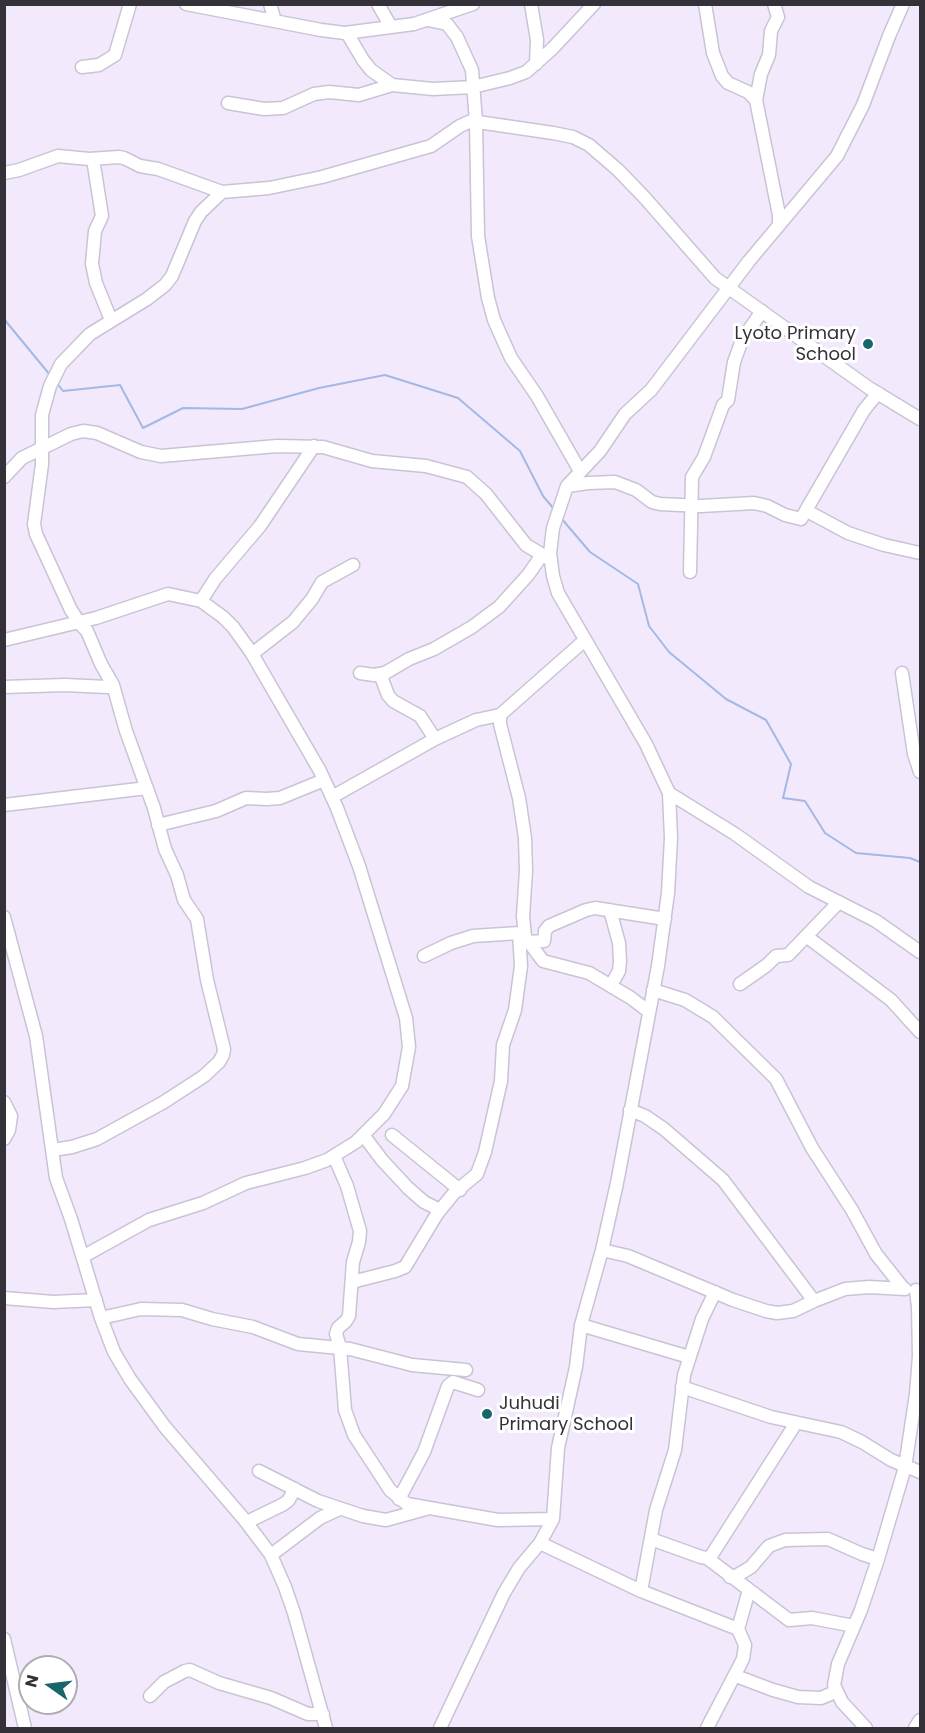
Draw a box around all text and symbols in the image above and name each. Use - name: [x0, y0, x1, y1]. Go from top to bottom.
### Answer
- place label: Lyoto Primary School: [735, 323, 856, 366]
- marker: Lyoto Primary School: [861, 337, 875, 351]
- place label: Juhudi Primary School: [499, 1393, 633, 1436]
- marker: Juhudi Primary School: [480, 1407, 494, 1421]
- north arrow: [18, 1655, 78, 1715]
- text: N: [19, 1672, 45, 1690]

